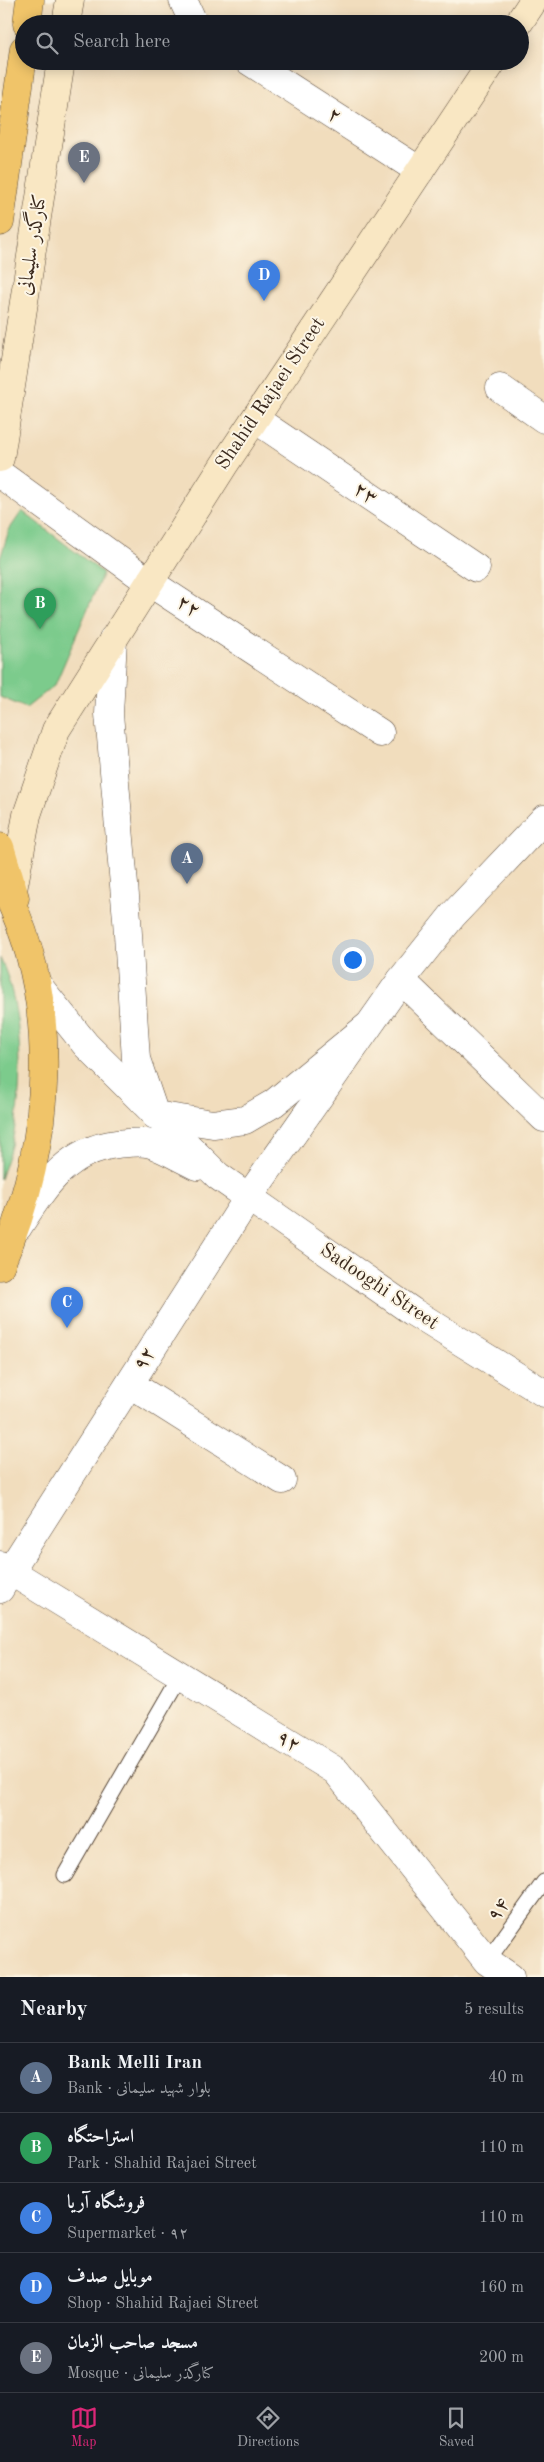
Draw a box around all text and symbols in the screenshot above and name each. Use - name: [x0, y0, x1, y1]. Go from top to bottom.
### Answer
- search box: [15, 15, 529, 70]
- icon: search: [33, 29, 61, 57]
- text: Search here: [73, 33, 170, 52]
- street label: ۲: [324, 104, 344, 128]
- pin: E: [68, 142, 100, 183]
- street label: کنارگذر سلیمانی: [9, 192, 51, 297]
- pin: D: [248, 260, 280, 301]
- street label: Shahid Rajaei Street: [213, 314, 329, 474]
- street label: ۲۳: [350, 479, 380, 509]
- pin: B: [24, 588, 56, 629]
- street label: ۲۲: [173, 592, 203, 622]
- pin: A: [171, 843, 203, 884]
- your location: [340, 947, 366, 973]
- street label: Sadooghi Street: [316, 1240, 442, 1334]
- pin: C: [51, 1287, 83, 1328]
- street label: ۹۲: [130, 1344, 160, 1374]
- street label: ۹۲: [273, 1727, 303, 1757]
- street label: ۹۴: [484, 1895, 514, 1925]
- text: Nearby: [20, 1999, 88, 2020]
- text: 5 results: [464, 2002, 524, 2018]
- text: Bank Melli Iran: [67, 2054, 202, 2073]
- text: A: [30, 2070, 42, 2086]
- text: 40 m: [488, 2070, 524, 2086]
- text: Bank · بلوار شهید سلیمانی: [67, 2081, 211, 2097]
- text: استراحتگاه: [67, 2128, 134, 2147]
- text: B: [30, 2140, 42, 2156]
- text: 110 m: [479, 2140, 524, 2156]
- text: Park · Shahid Rajaei Street: [67, 2156, 257, 2172]
- text: فروشگاه آریا: [67, 2194, 145, 2213]
- text: C: [31, 2210, 41, 2226]
- text: 110 m: [479, 2210, 524, 2226]
- text: Supermarket · ۹۲: [67, 2226, 188, 2242]
- text: موبایل صدف: [67, 2268, 153, 2287]
- text: D: [30, 2280, 42, 2296]
- text: 160 m: [479, 2280, 524, 2296]
- text: Shop · Shahid Rajaei Street: [67, 2296, 259, 2312]
- text: مسجد صاحب الزمان: [67, 2334, 198, 2353]
- text: E: [30, 2350, 42, 2366]
- text: 200 m: [479, 2350, 524, 2366]
- text: Mosque · کنارگذر سلیمانی: [67, 2366, 214, 2382]
- tab: Map: [70, 2404, 98, 2451]
- tab: Directions: [237, 2404, 299, 2451]
- tab: Saved: [439, 2404, 474, 2451]

